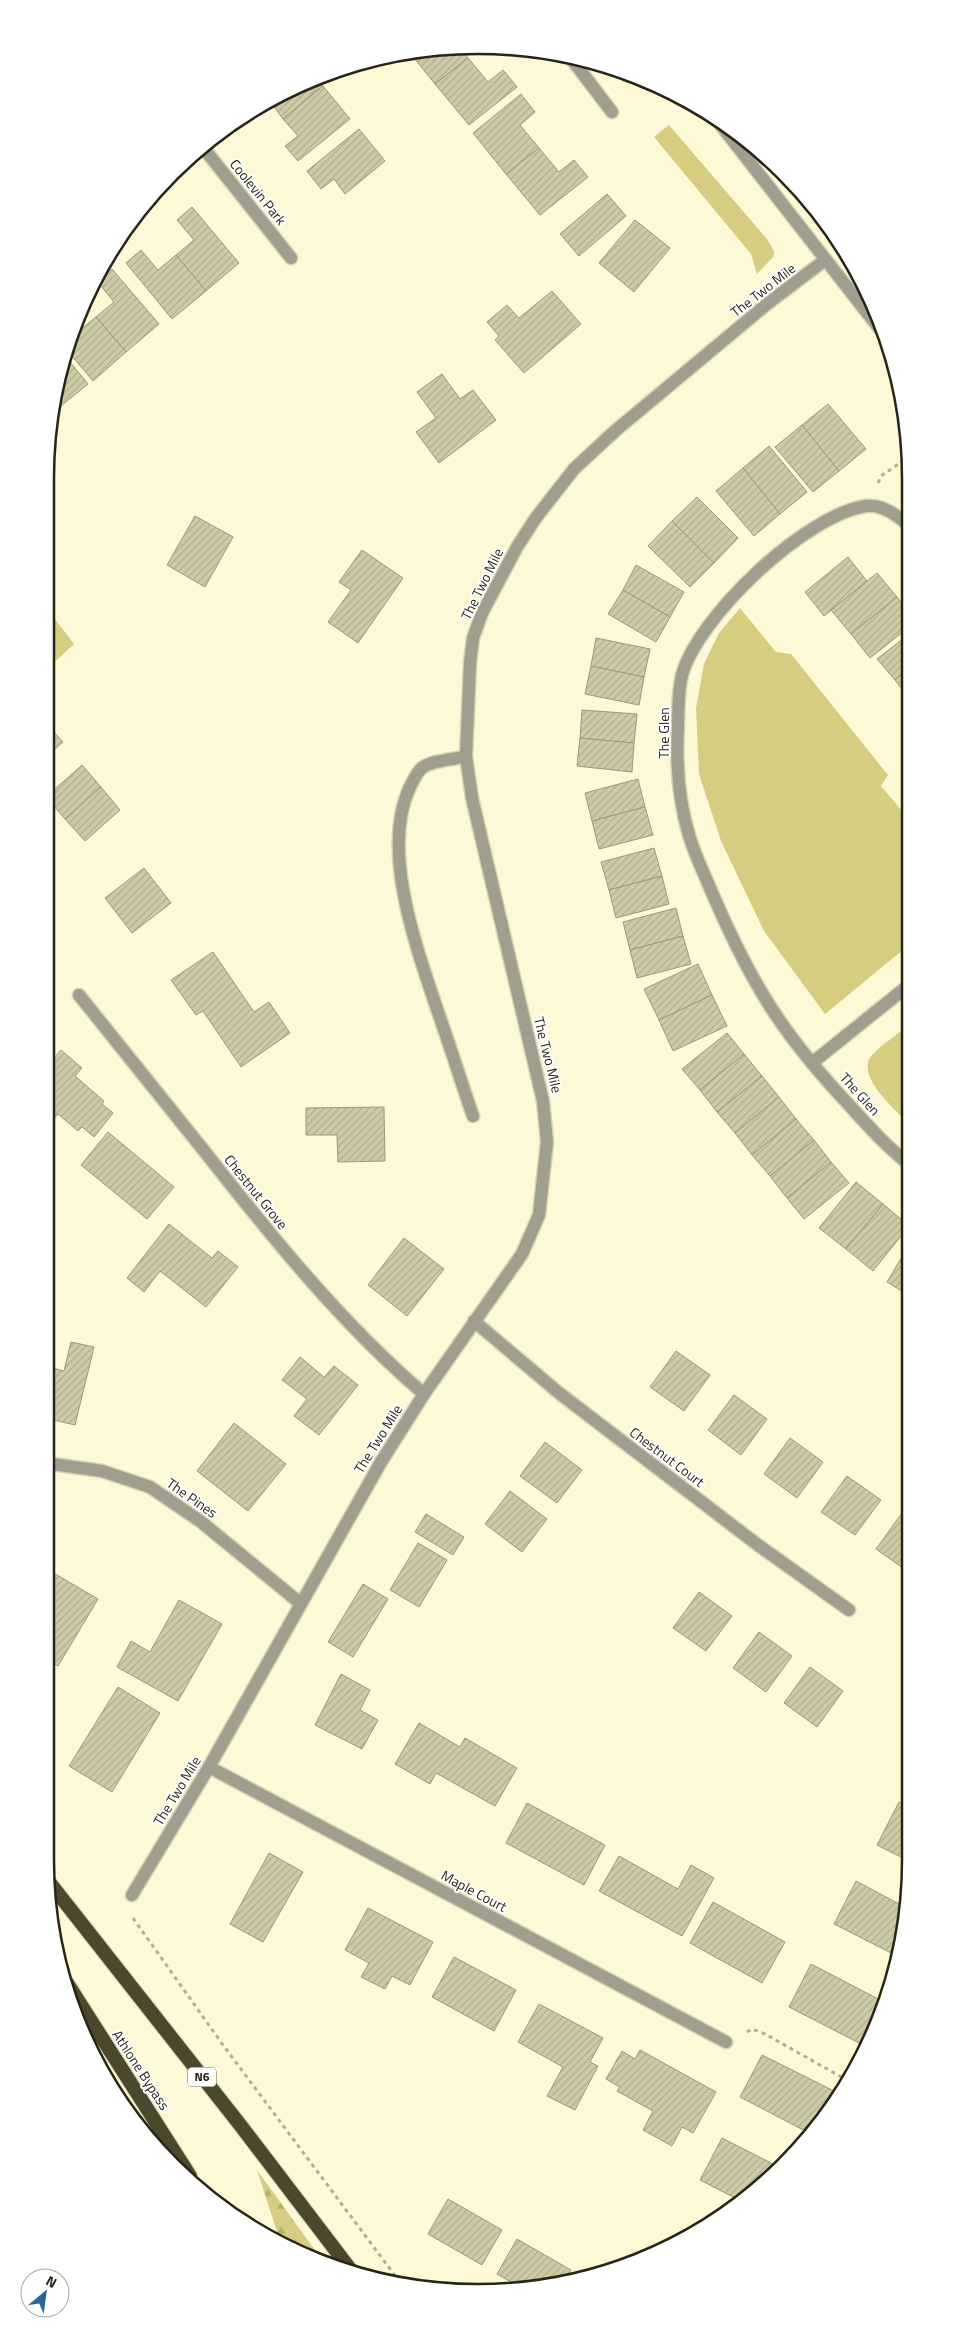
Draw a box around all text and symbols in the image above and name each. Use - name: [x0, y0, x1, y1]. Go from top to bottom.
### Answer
- street label: Coolevin Park: [225, 154, 292, 229]
- street label: The Two Mile: [726, 257, 800, 322]
- street label: The Two Mile: [455, 544, 508, 623]
- street label: The Glen: [653, 707, 674, 759]
- street label: The Two Mile: [529, 1015, 568, 1095]
- street label: The Glen: [835, 1068, 885, 1120]
- street label: Chestnut Grove: [220, 1150, 293, 1234]
- street label: The Two Mile: [348, 1400, 407, 1477]
- street label: Chestnut Court: [626, 1422, 709, 1492]
- street label: The Pines: [163, 1472, 222, 1523]
- street label: The Two Mile: [148, 1752, 206, 1829]
- street label: Maple Court: [438, 1864, 511, 1917]
- street label: Athlone Bypass: [108, 2026, 175, 2114]
- road number: N6: [188, 2068, 216, 2086]
- north arrow: [20, 2268, 70, 2318]
- text: N: [42, 2270, 61, 2293]

